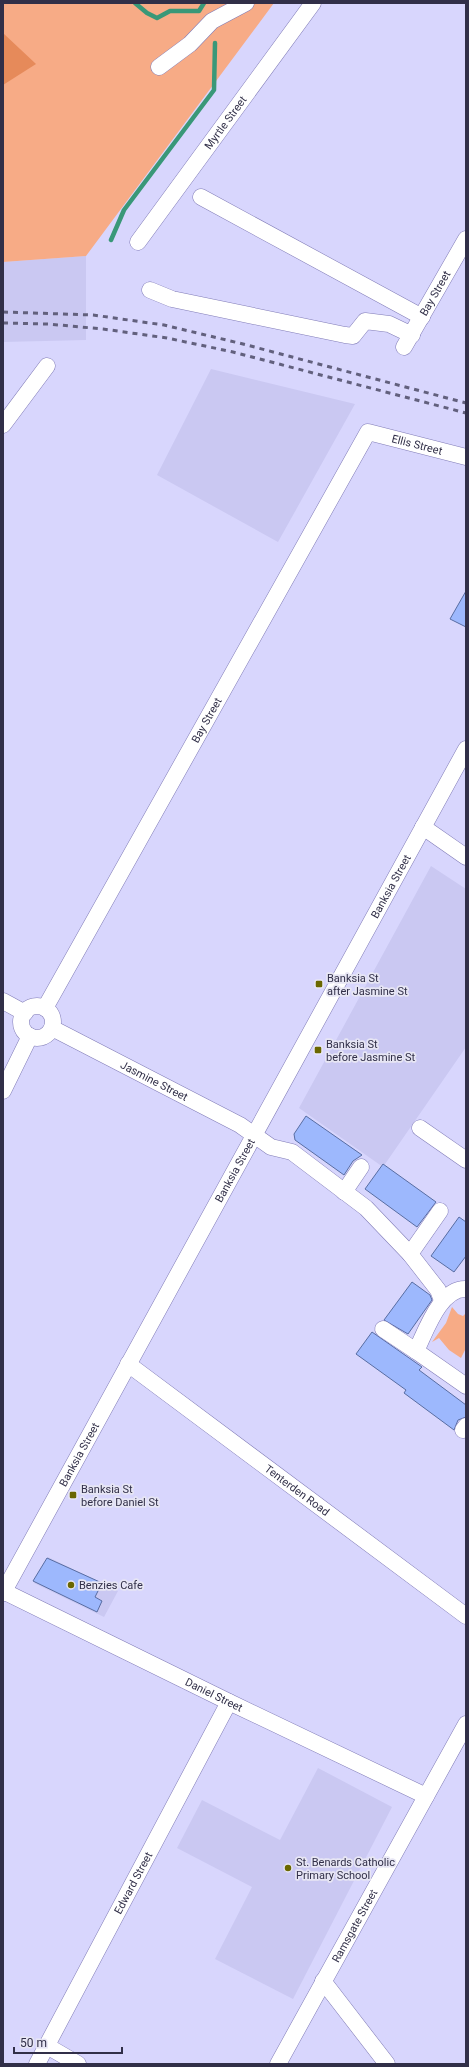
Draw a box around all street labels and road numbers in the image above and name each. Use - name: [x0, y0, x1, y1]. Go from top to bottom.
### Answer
- street label: Myrtle Street: [202, 93, 250, 152]
- street label: Bay Street: [417, 268, 454, 318]
- street label: Ellis Street: [390, 432, 444, 458]
- street label: Bay Street: [189, 695, 225, 745]
- street label: Banksia Street: [368, 852, 414, 921]
- street label: Jasmine Street: [118, 1058, 190, 1104]
- street label: Banksia Street: [213, 1136, 258, 1205]
- street label: Banksia Street: [57, 1420, 102, 1489]
- street label: Tenterden Road: [262, 1462, 332, 1519]
- street label: Daniel Street: [183, 1675, 245, 1715]
- street label: Edward Street: [112, 1850, 155, 1916]
- street label: Ramsgate Street: [329, 1887, 381, 1965]

